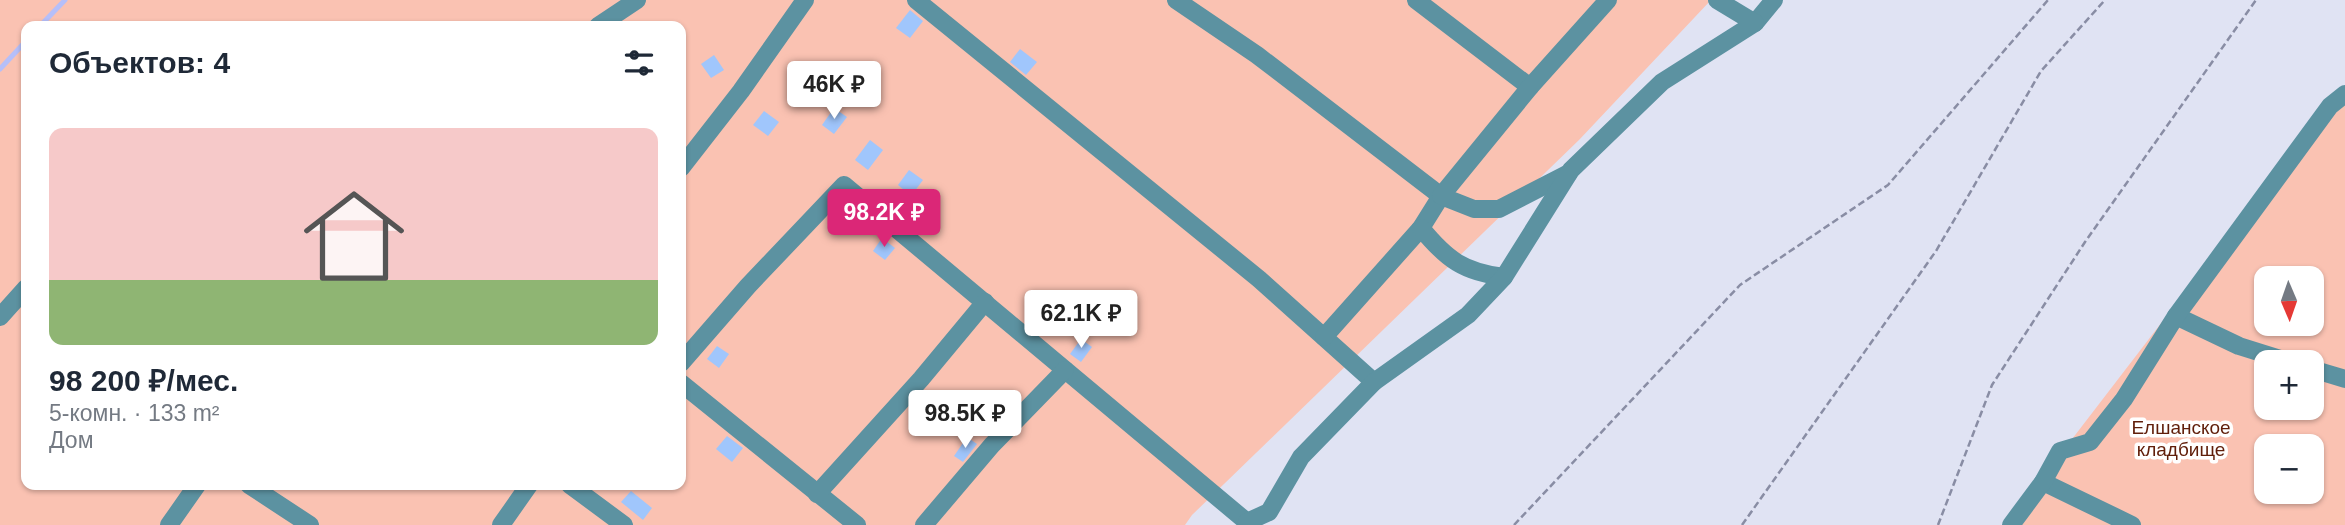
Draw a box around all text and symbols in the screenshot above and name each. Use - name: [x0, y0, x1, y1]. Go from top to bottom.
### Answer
- icon: filters: [620, 44, 658, 82]
- text: Объектов: 4: [49, 46, 230, 79]
- pin: 46K ₽: [785, 61, 883, 121]
- text: 46K ₽: [803, 71, 865, 97]
- icon: home: [291, 173, 417, 299]
- pin: 98.2K ₽: [819, 190, 949, 249]
- text: 98.2K ₽: [843, 199, 925, 225]
- north arrow: [2254, 266, 2324, 336]
- map controls: [2254, 266, 2324, 504]
- pin: 62.1K ₽: [1016, 290, 1146, 350]
- text: 62.1K ₽: [1040, 300, 1122, 326]
- button: +: [2254, 350, 2324, 420]
- text: 98 200 ₽/мес.: [49, 364, 238, 397]
- pin: 98.5K ₽: [900, 391, 1030, 450]
- text: 5-комн. · 133 m²: [49, 400, 220, 426]
- text: 98.5K ₽: [924, 400, 1006, 426]
- park label: Елшанское кладбище: [2131, 417, 2231, 460]
- text: Дом: [49, 427, 93, 453]
- button: −: [2254, 434, 2324, 504]

